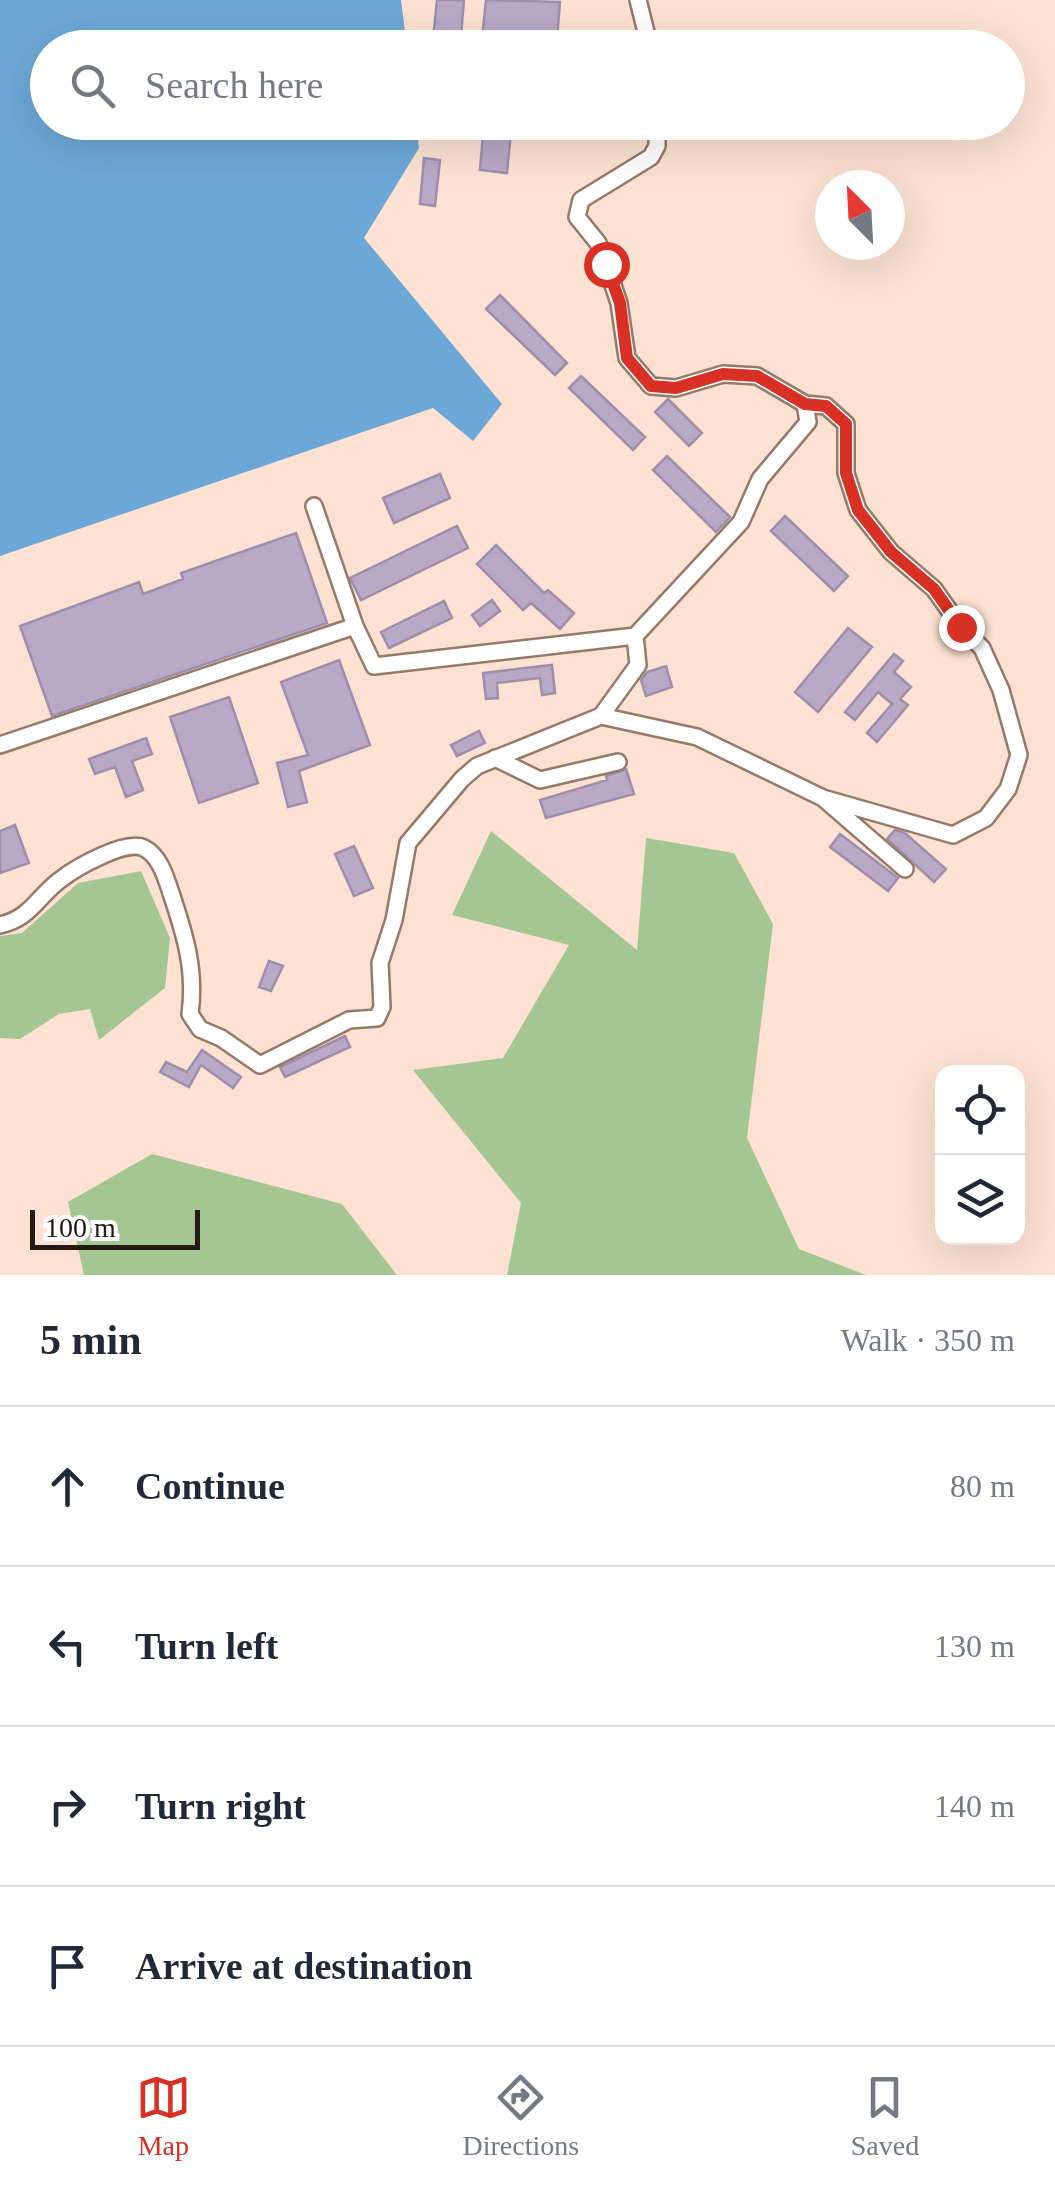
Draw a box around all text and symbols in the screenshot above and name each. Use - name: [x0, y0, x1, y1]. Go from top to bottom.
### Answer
- search box: [30, 30, 1025, 140]
- icon: search: [65, 58, 120, 113]
- text: Search here: [145, 64, 323, 106]
- north arrow: [815, 170, 905, 260]
- route start: [584, 242, 630, 288]
- route end: [939, 605, 985, 651]
- map controls: [935, 1065, 1025, 1245]
- button: locate: [935, 1065, 1025, 1155]
- button: layers: [935, 1155, 1025, 1245]
- scale bar: [30, 1205, 200, 1250]
- text: 100 m: [45, 1212, 116, 1243]
- text: 5 min: [40, 1317, 142, 1363]
- text: Walk · 350 m: [841, 1322, 1015, 1358]
- icon: ahead: [40, 1459, 95, 1514]
- text: Continue: [135, 1465, 285, 1507]
- text: 80 m: [950, 1468, 1015, 1504]
- icon: left: [40, 1619, 95, 1674]
- text: Turn left: [135, 1625, 278, 1667]
- text: 130 m: [934, 1628, 1015, 1664]
- icon: right: [40, 1779, 95, 1834]
- text: Turn right: [135, 1785, 306, 1827]
- text: 140 m: [934, 1788, 1015, 1824]
- icon: arrive: [40, 1939, 95, 1994]
- text: Arrive at destination: [135, 1945, 473, 1987]
- tab: Map: [136, 2070, 191, 2162]
- tab: Directions: [462, 2070, 579, 2162]
- tab: Saved: [851, 2070, 919, 2162]

